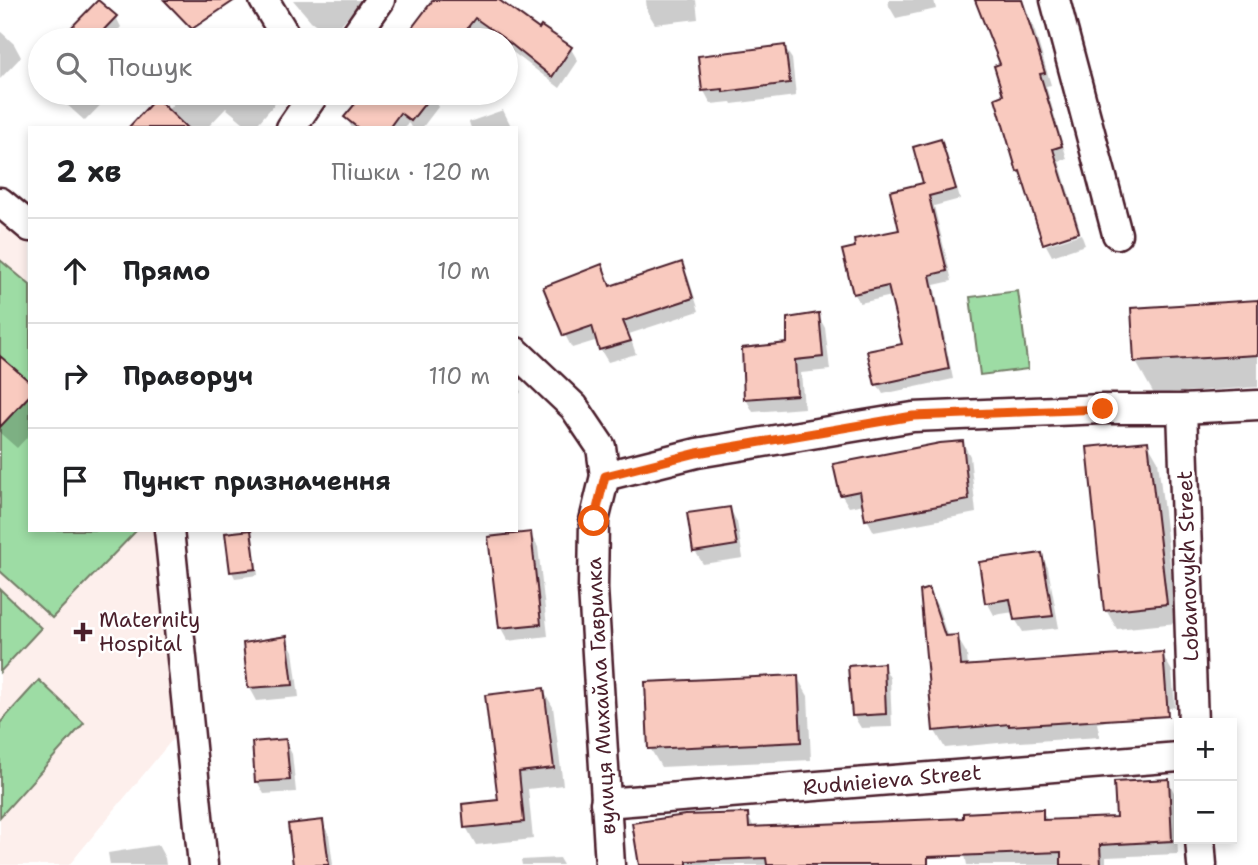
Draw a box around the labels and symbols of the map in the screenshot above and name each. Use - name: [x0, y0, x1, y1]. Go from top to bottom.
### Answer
- route end: [1087, 393, 1118, 424]
- street label: Lobanovykh Street: [1171, 470, 1205, 662]
- route start: [578, 505, 609, 536]
- street label: вулиця Михайла Гаврилка: [580, 557, 622, 835]
- place label: Maternity Hospital: [99, 606, 200, 658]
- marker: Maternity Hospital: [73, 622, 93, 642]
- street label: Rudnieieva Street: [802, 758, 982, 802]

